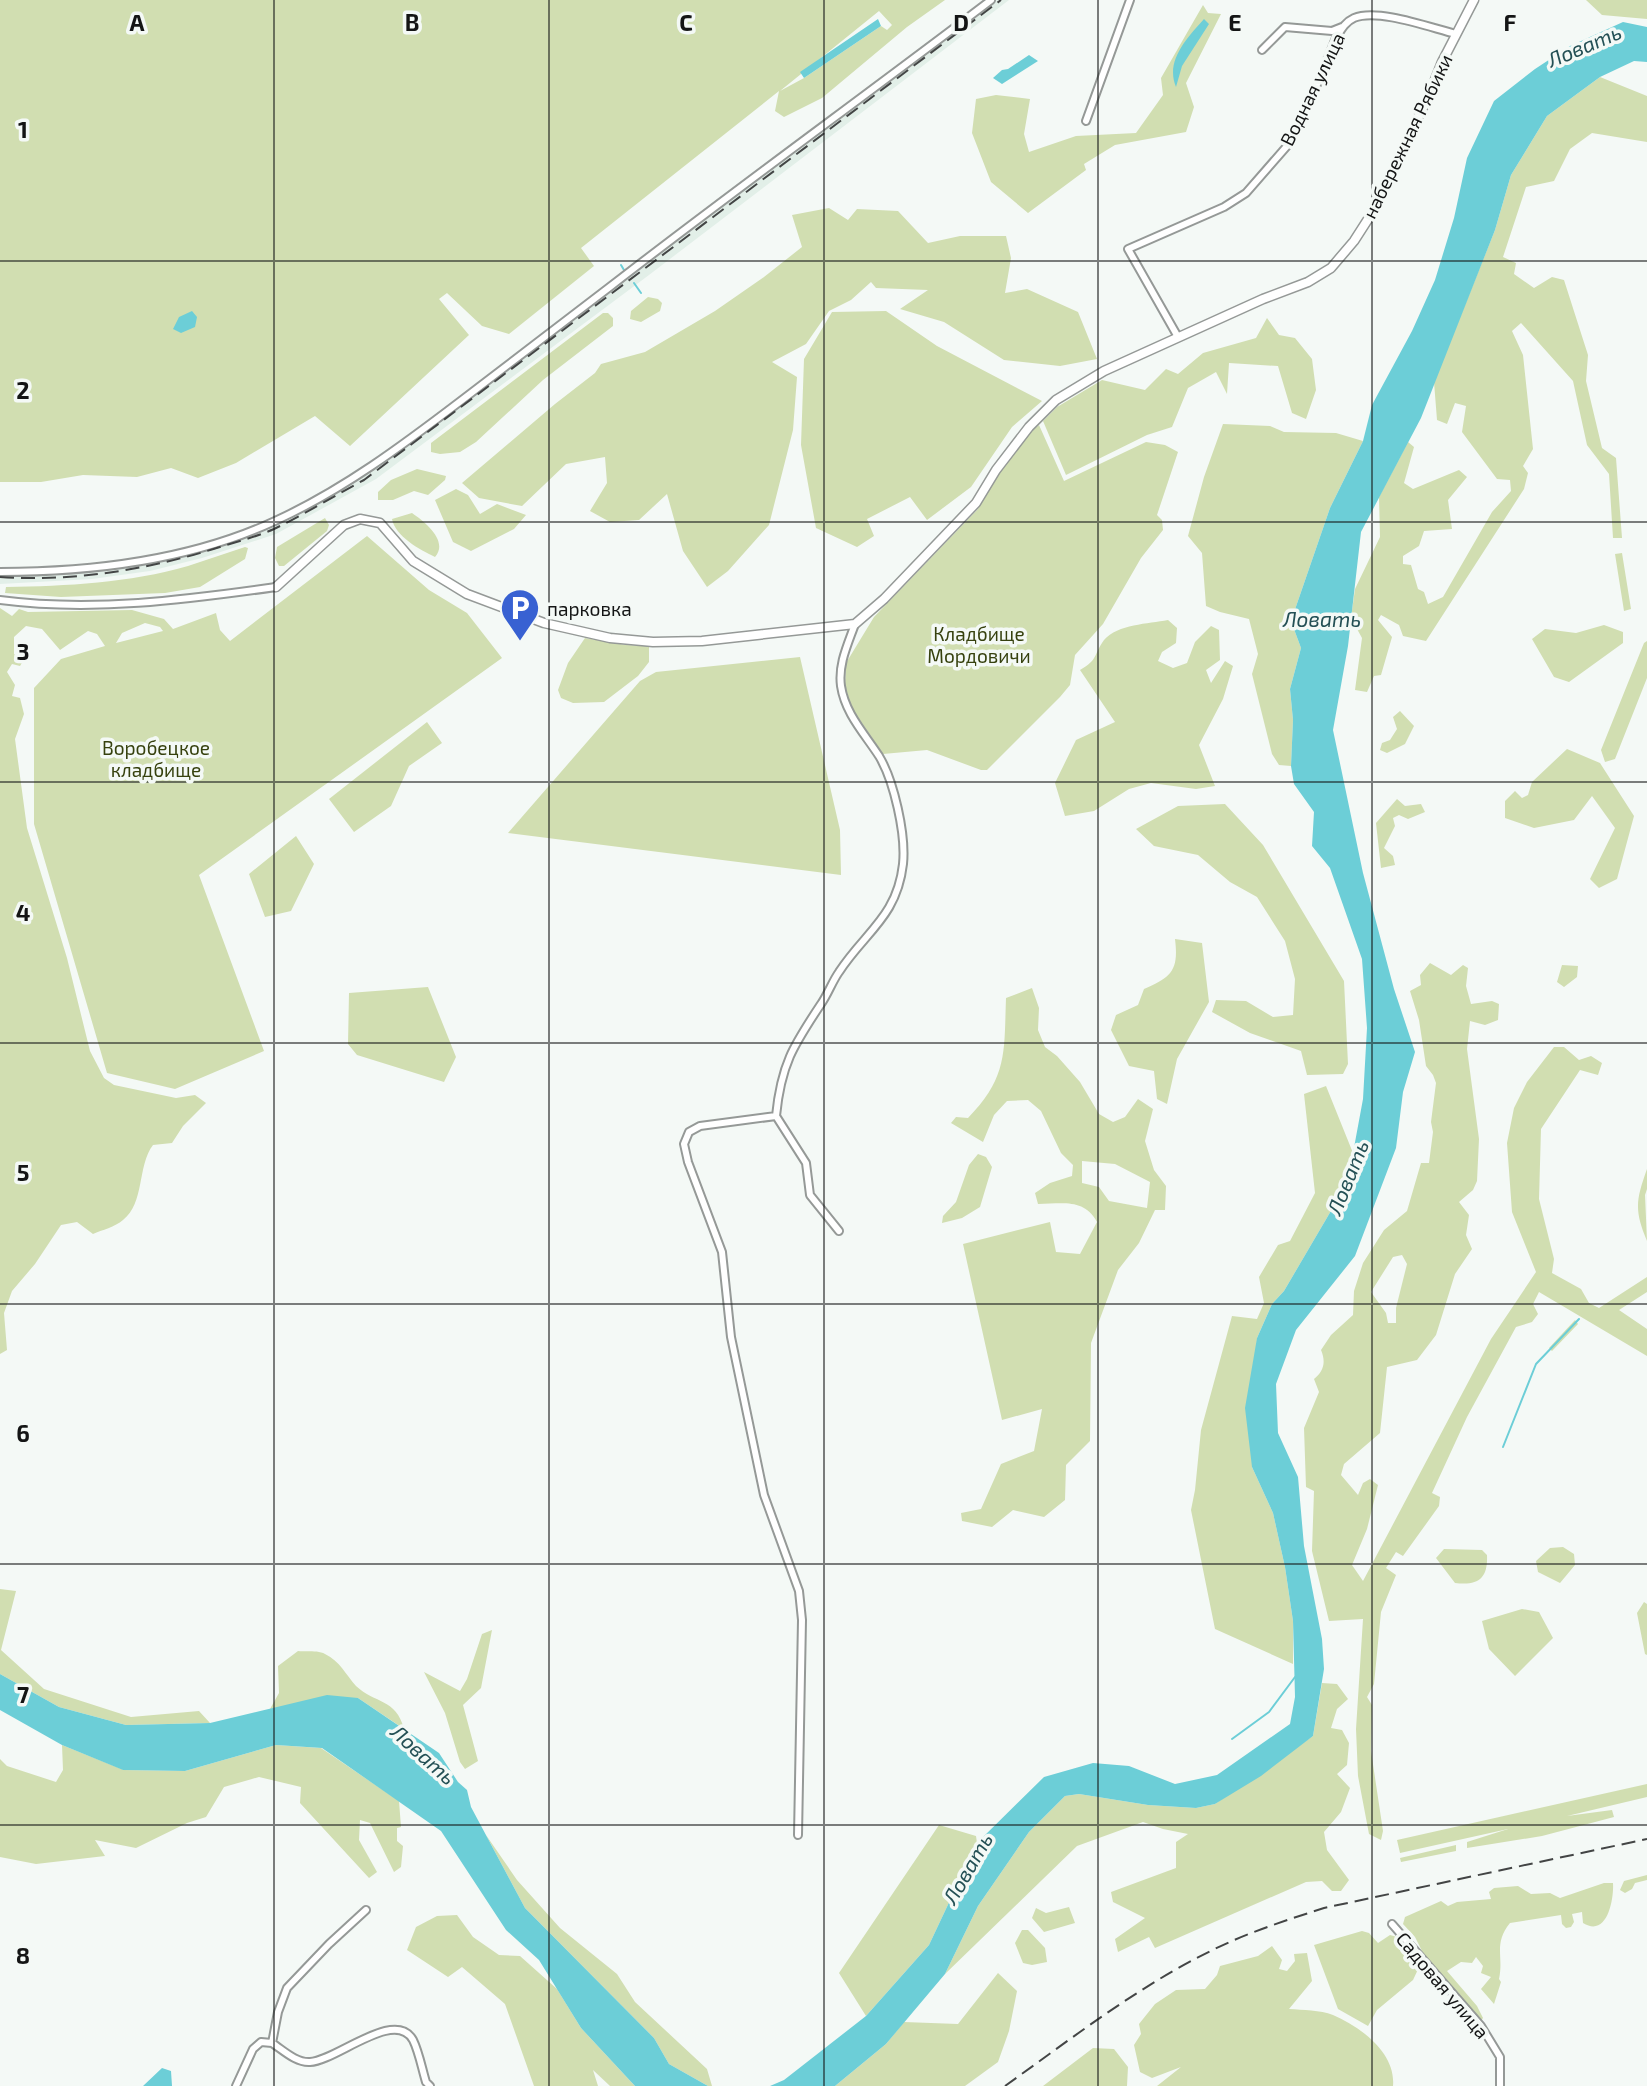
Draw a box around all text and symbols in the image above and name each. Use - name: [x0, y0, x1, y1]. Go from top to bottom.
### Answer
- text: A: [129, 8, 145, 36]
- text: B: [405, 8, 419, 36]
- text: C: [679, 8, 693, 36]
- text: D: [953, 8, 969, 36]
- text: E: [1228, 8, 1242, 36]
- text: F: [1504, 8, 1517, 36]
- water label: Ловать: [1542, 18, 1625, 72]
- street label: Водная улица: [1275, 29, 1350, 150]
- street label: набережная Рябики: [1357, 50, 1457, 222]
- text: 1: [18, 115, 28, 143]
- text: 2: [16, 376, 30, 404]
- parking icon: парковка: [499, 587, 541, 642]
- place label: парковка: [547, 597, 632, 620]
- water label: Ловать: [1282, 606, 1361, 631]
- park label: Кладбище Мордовичи: [927, 622, 1031, 667]
- text: 3: [16, 637, 30, 665]
- park label: Воробецкое кладбище: [102, 736, 210, 781]
- text: 4: [16, 898, 30, 926]
- water label: Ловать: [1320, 1136, 1373, 1219]
- text: 5: [17, 1158, 29, 1186]
- text: 6: [16, 1419, 30, 1447]
- text: 7: [17, 1680, 29, 1708]
- water label: Ловать: [386, 1718, 461, 1789]
- water label: Ловать: [936, 1828, 997, 1909]
- street label: Садовая улица: [1391, 1927, 1494, 2044]
- text: 8: [16, 1941, 30, 1969]

